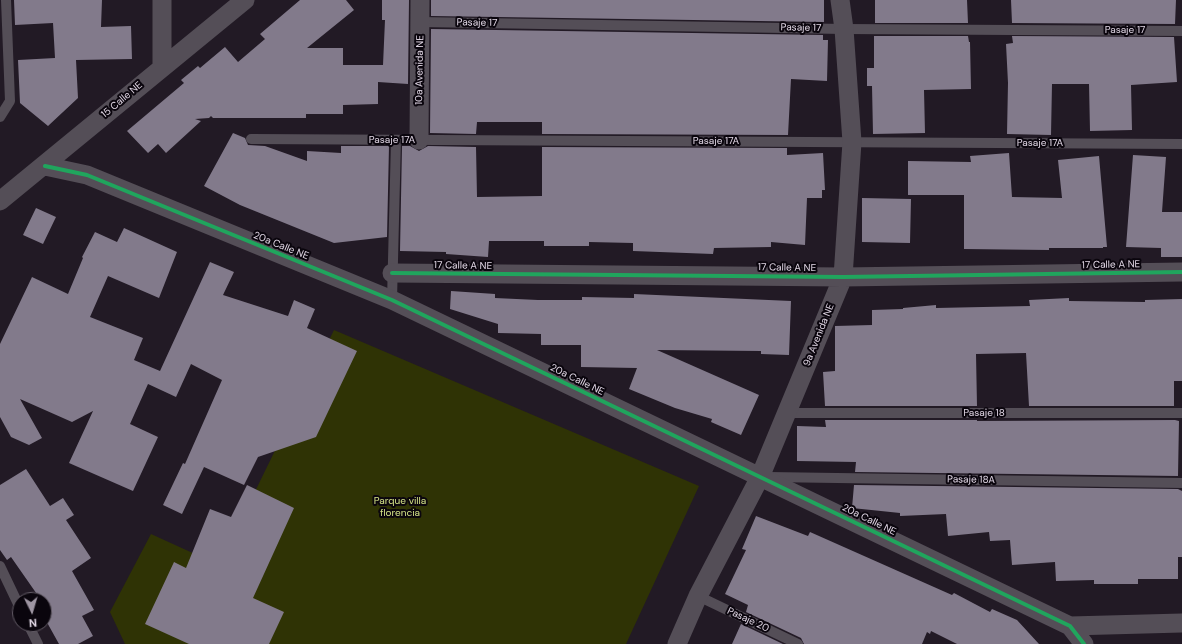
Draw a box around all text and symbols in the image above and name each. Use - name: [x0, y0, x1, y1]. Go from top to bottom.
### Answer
- street label: Pasaje 17: [457, 17, 497, 29]
- street label: Pasaje 17: [781, 22, 821, 34]
- street label: Pasaje 17: [1105, 24, 1145, 36]
- street label: 10a Avenida NE: [413, 35, 427, 105]
- street label: 15 Calle NE: [99, 79, 145, 121]
- street label: Pasaje 17A: [369, 134, 415, 146]
- street label: Pasaje 17A: [693, 135, 739, 147]
- street label: Pasaje 17A: [1017, 137, 1063, 149]
- street label: 20a Calle NE: [252, 229, 310, 263]
- street label: 17 Calle A NE: [1082, 258, 1140, 272]
- street label: 17 Calle A NE: [434, 259, 492, 273]
- street label: 17 Calle A NE: [758, 261, 816, 275]
- street label: 9a Avenida NE: [801, 302, 837, 368]
- street label: 20a Calle NE: [548, 362, 606, 398]
- street label: Pasaje 18: [963, 407, 1005, 419]
- street label: Pasaje 18A: [947, 474, 995, 486]
- park label: Parque villa florencia: [374, 495, 426, 518]
- street label: 20a Calle NE: [840, 502, 898, 538]
- north arrow: [12, 592, 52, 632]
- street label: Pasaje 20: [725, 605, 771, 635]
- text: N: [28, 616, 38, 630]

